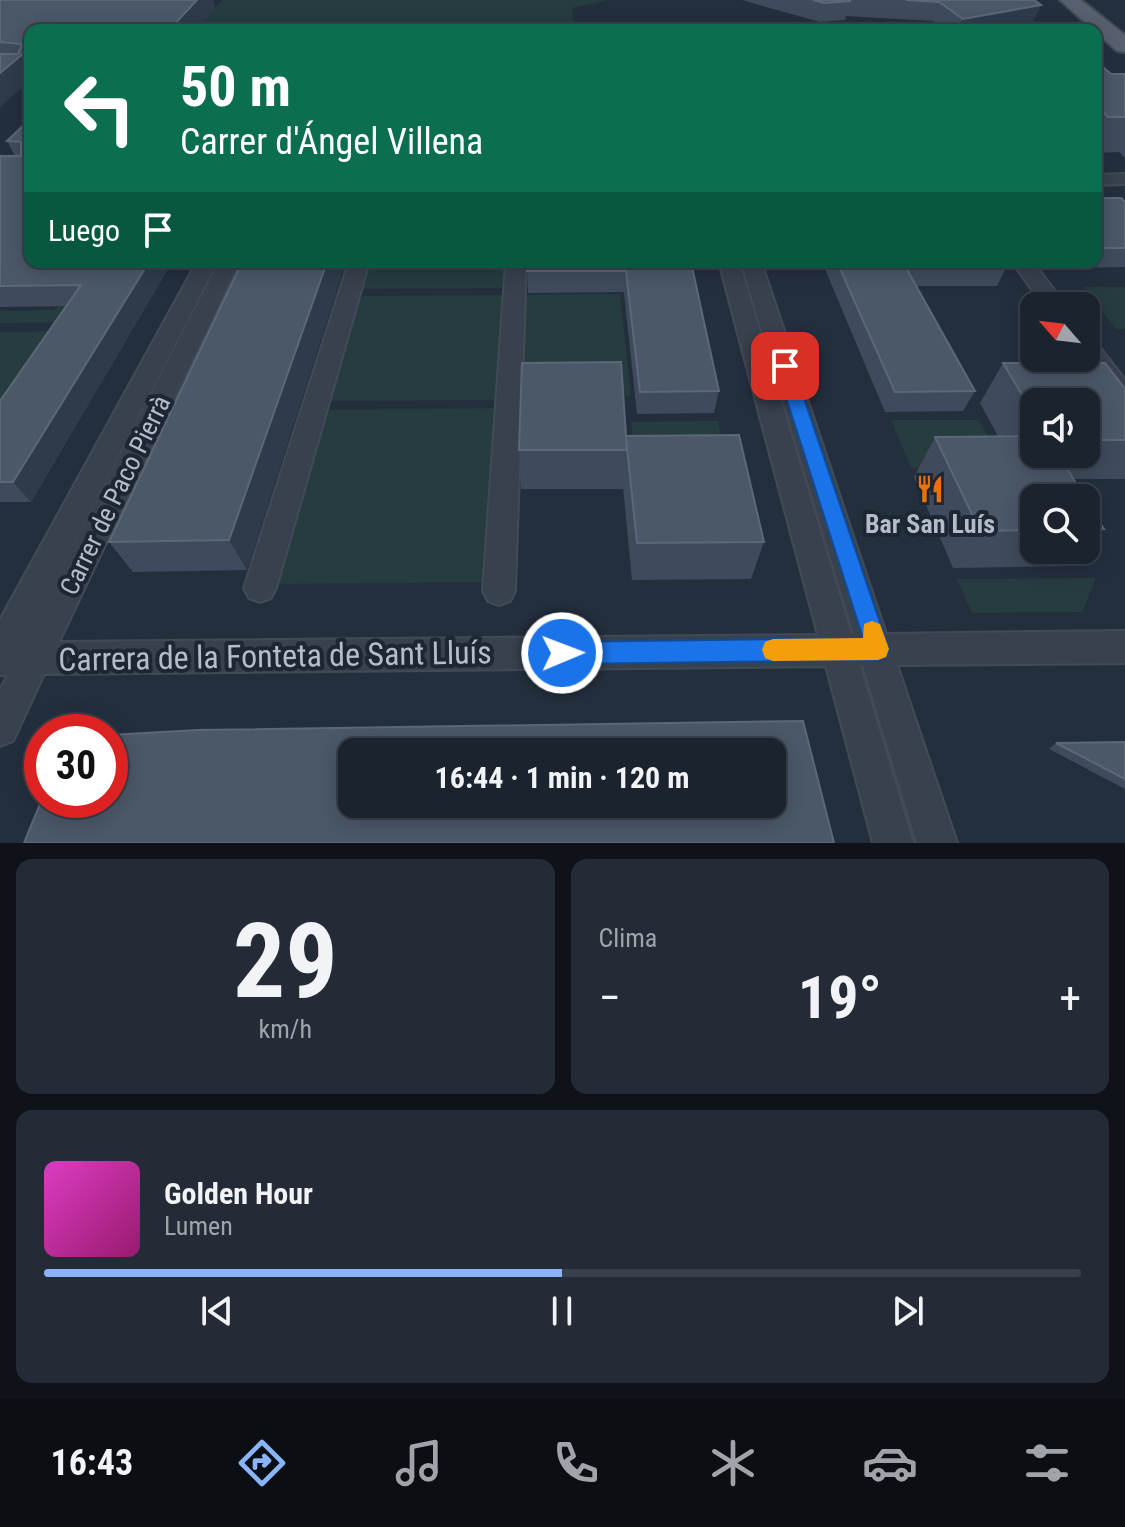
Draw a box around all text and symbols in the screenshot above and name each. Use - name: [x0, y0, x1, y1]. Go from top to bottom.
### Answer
- text: 50 m: [180, 54, 291, 120]
- icon: left: [48, 56, 152, 160]
- text: Carrer d'Ángel Villena: [180, 121, 483, 163]
- icon: arrive: [136, 208, 180, 252]
- text: Luego: [48, 213, 120, 248]
- north arrow: [1020, 292, 1100, 372]
- map controls: [1020, 292, 1100, 564]
- pin: [751, 332, 819, 400]
- icon: arrive: [763, 344, 807, 388]
- button: sound: [1020, 388, 1100, 468]
- street label: Carrer de Paco Pierrà: [54, 390, 176, 600]
- restaurant icon: Bar San Luís: [915, 474, 945, 504]
- button: search: [1020, 484, 1100, 564]
- place label: Bar San Luís: [865, 509, 995, 539]
- position arrow: [520, 611, 604, 695]
- street label: Carrera de la Fonteta de Sant Lluís: [58, 633, 492, 679]
- speed limit sign: 30: [24, 714, 128, 818]
- text: 16:44 · 1 min · 120 m: [435, 760, 689, 795]
- text: 29: [233, 901, 338, 1022]
- text: Clima: [599, 923, 657, 953]
- text: 19°: [798, 962, 882, 1033]
- text: −: [599, 972, 621, 1024]
- text: +: [1059, 972, 1081, 1024]
- text: km/h: [259, 1014, 312, 1044]
- text: Golden Hour: [164, 1176, 313, 1211]
- text: Lumen: [164, 1211, 233, 1241]
- icon: previous: [195, 1289, 239, 1333]
- icon: pause: [540, 1289, 584, 1333]
- icon: next: [886, 1289, 930, 1333]
- icon: directions: [234, 1435, 290, 1491]
- icon: music: [391, 1435, 447, 1491]
- icon: phone: [548, 1435, 604, 1491]
- icon: climate: [705, 1435, 761, 1491]
- icon: car: [862, 1435, 918, 1491]
- icon: filters: [1019, 1435, 1075, 1491]
- text: 16:43: [50, 1442, 133, 1484]

